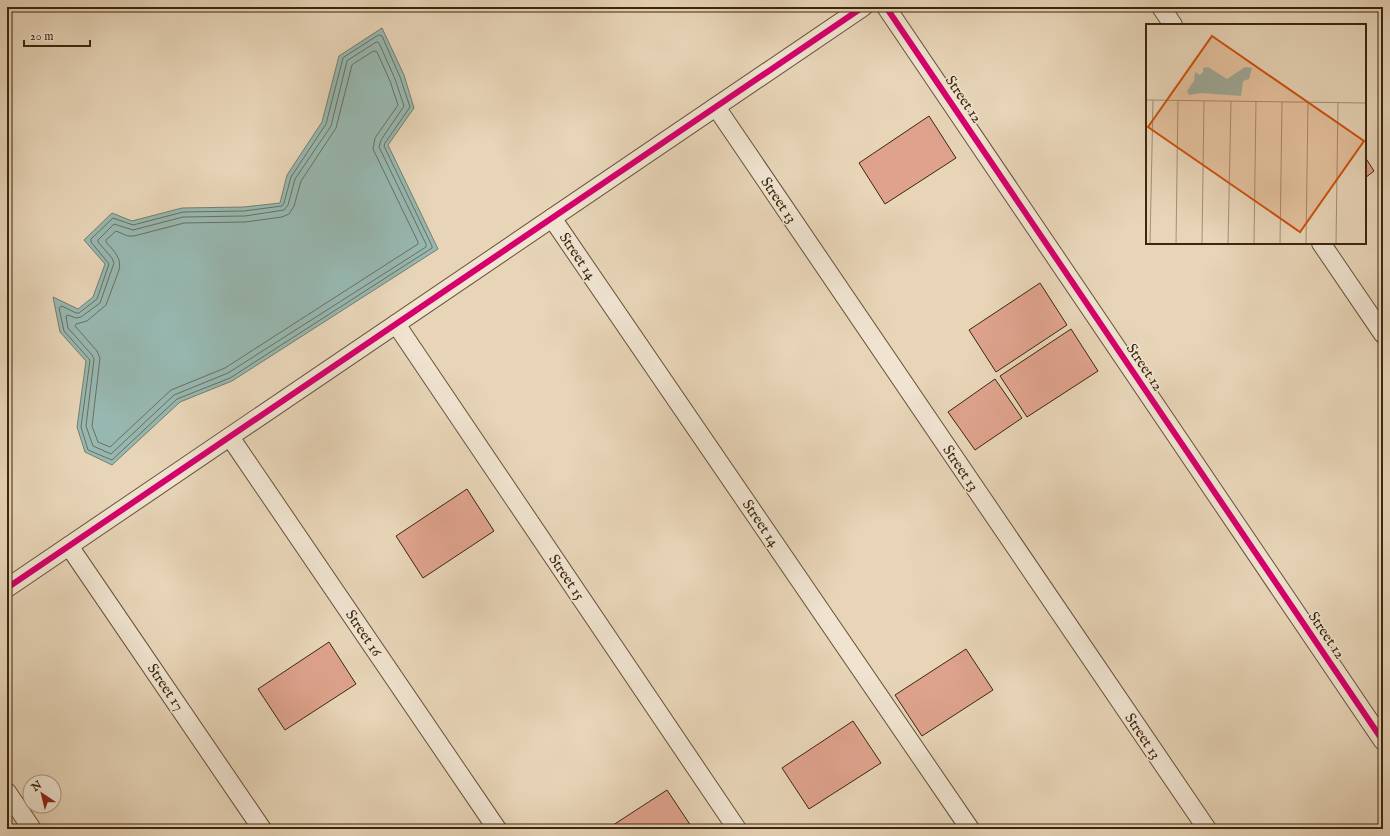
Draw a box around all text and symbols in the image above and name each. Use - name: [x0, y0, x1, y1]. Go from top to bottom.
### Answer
- scale bar: [24, 22, 90, 48]
- inset map: [1146, 24, 1366, 244]
- text: 20 m: [30, 29, 53, 44]
- street label: Street 12: [941, 72, 986, 127]
- street label: Street 13: [756, 174, 801, 227]
- street label: Street 14: [555, 229, 601, 284]
- street label: Street 12: [1122, 340, 1167, 395]
- street label: Street 13: [938, 442, 983, 495]
- street label: Street 14: [738, 496, 784, 551]
- street label: Street 15: [544, 551, 589, 604]
- street label: Street 16: [341, 606, 387, 661]
- street label: Street 12: [1304, 608, 1349, 663]
- street label: Street 17: [143, 660, 188, 715]
- street label: Street 13: [1120, 710, 1165, 763]
- north arrow: [22, 774, 62, 814]
- text: N: [28, 778, 45, 796]

